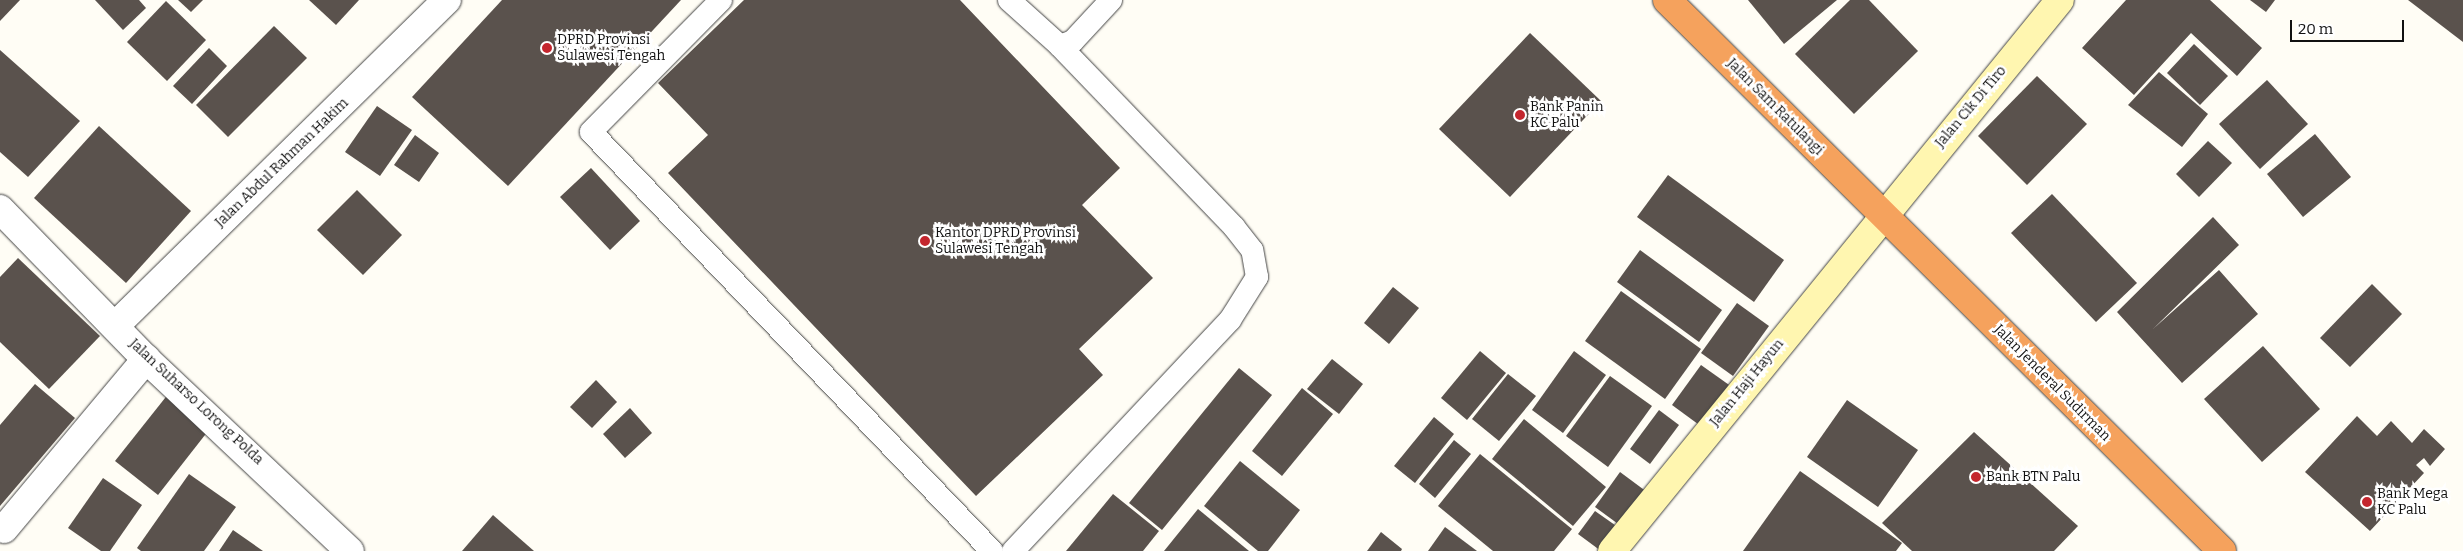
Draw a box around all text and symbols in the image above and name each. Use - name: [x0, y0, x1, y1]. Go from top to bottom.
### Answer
- scale bar: [2293, 10, 2407, 42]
- text: 20 m: [2298, 20, 2333, 38]
- place label: DPRD Provinsi Sulawesi Tengah: [557, 32, 665, 64]
- marker: DPRD Provinsi Sulawesi Tengah: [541, 42, 553, 54]
- street label: Jalan Sam Ratulangi: [1723, 55, 1827, 159]
- street label: Jalan Cik Di Tiro: [1932, 63, 2010, 151]
- street label: Jalan Abdul Rahman Hakim: [212, 95, 352, 231]
- place label: Bank Panin KC Palu: [1530, 99, 1604, 132]
- marker: Bank Panin KC Palu: [1514, 109, 1526, 121]
- place label: Kantor DPRD Provinsi Sulawesi Tengah: [935, 225, 1076, 258]
- marker: Kantor DPRD Provinsi Sulawesi Tengah: [919, 235, 931, 247]
- street label: Jalan Jenderal Sudirman: [1990, 321, 2114, 445]
- street label: Jalan Suharso Lorong Polda: [126, 336, 266, 468]
- street label: Jalan Haji Hayun: [1707, 336, 1787, 430]
- place label: Bank BTN Palu: [1986, 469, 2081, 485]
- marker: Bank BTN Palu: [1970, 471, 1982, 483]
- place label: Bank Mega KC Palu: [2377, 486, 2448, 518]
- marker: Bank Mega KC Palu: [2361, 496, 2373, 508]

